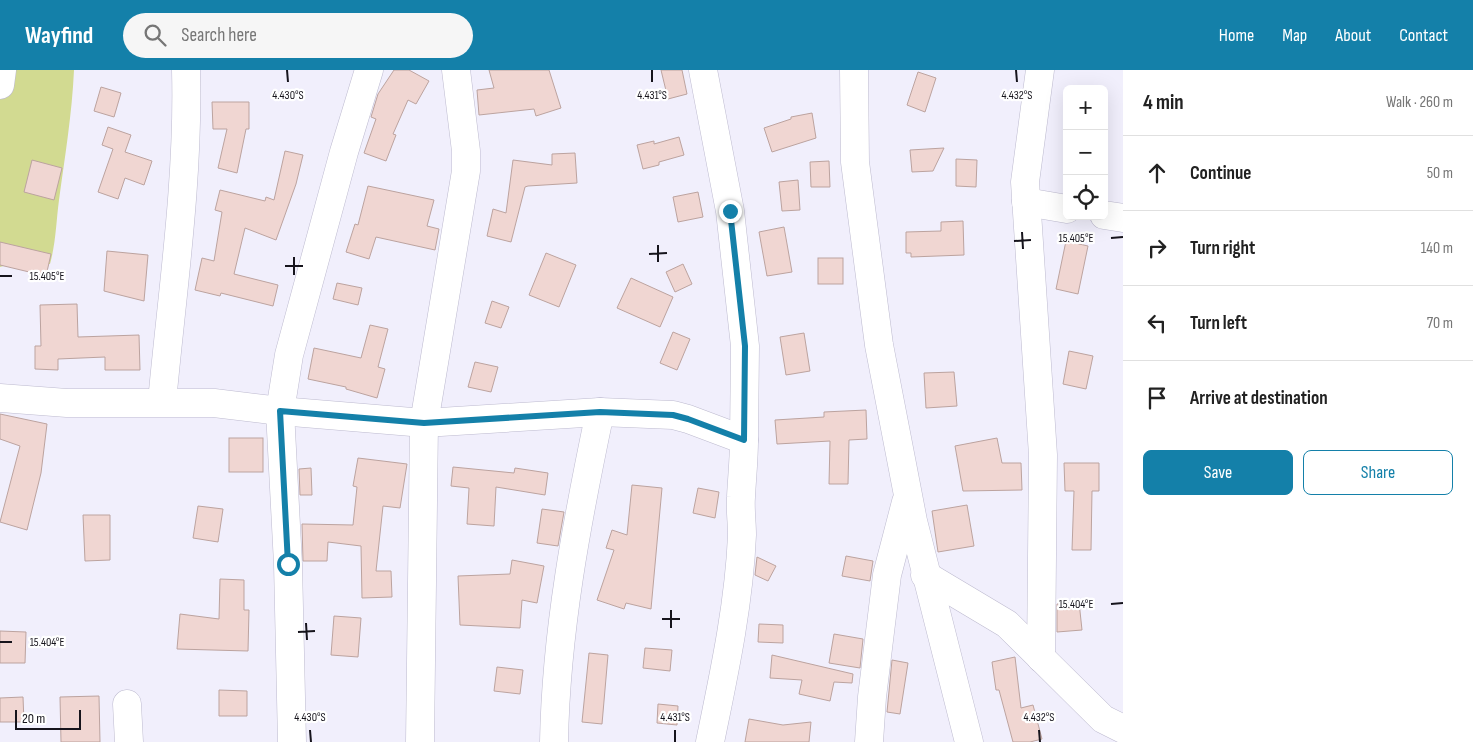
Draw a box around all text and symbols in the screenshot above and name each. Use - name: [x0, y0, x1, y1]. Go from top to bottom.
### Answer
- search box: [123, 13, 473, 58]
- text: Wayfind: [25, 21, 93, 50]
- icon: search: [141, 21, 169, 49]
- text: Search here: [181, 24, 257, 47]
- text: Home: [1219, 25, 1254, 46]
- text: Map: [1282, 25, 1307, 46]
- text: About: [1335, 25, 1371, 46]
- text: Contact: [1399, 25, 1448, 46]
- map controls: [1063, 85, 1108, 220]
- button: +: [1063, 85, 1108, 130]
- text: 4.430°S: [272, 88, 304, 103]
- text: 4.431°S: [637, 88, 667, 103]
- text: 4.432°S: [1001, 88, 1033, 103]
- text: 4 min: [1143, 90, 1184, 115]
- text: Walk · 260 m: [1386, 93, 1453, 112]
- button: −: [1063, 130, 1108, 175]
- icon: ahead: [1143, 159, 1171, 187]
- text: Continue: [1190, 162, 1251, 185]
- text: 50 m: [1427, 164, 1453, 183]
- button: locate: [1063, 175, 1108, 220]
- route end: [719, 200, 742, 223]
- text: 15.405°E: [1059, 231, 1094, 246]
- icon: right: [1143, 234, 1171, 262]
- text: Turn right: [1190, 237, 1255, 260]
- text: 140 m: [1421, 239, 1453, 258]
- text: 15.405°E: [30, 269, 65, 284]
- icon: left: [1143, 309, 1171, 337]
- text: Turn left: [1190, 312, 1247, 335]
- text: 70 m: [1427, 314, 1453, 333]
- icon: arrive: [1143, 384, 1171, 412]
- text: Arrive at destination: [1190, 387, 1328, 410]
- button: Save: [1143, 450, 1293, 495]
- button: Share: [1303, 450, 1453, 495]
- route start: [277, 553, 300, 576]
- text: 15.404°E: [1059, 597, 1093, 612]
- text: 15.404°E: [30, 635, 64, 650]
- scale bar: [15, 707, 81, 730]
- text: 20 m: [22, 710, 45, 727]
- text: 4.430°S: [294, 710, 326, 725]
- text: 4.431°S: [660, 710, 690, 725]
- text: 4.432°S: [1023, 710, 1055, 725]

